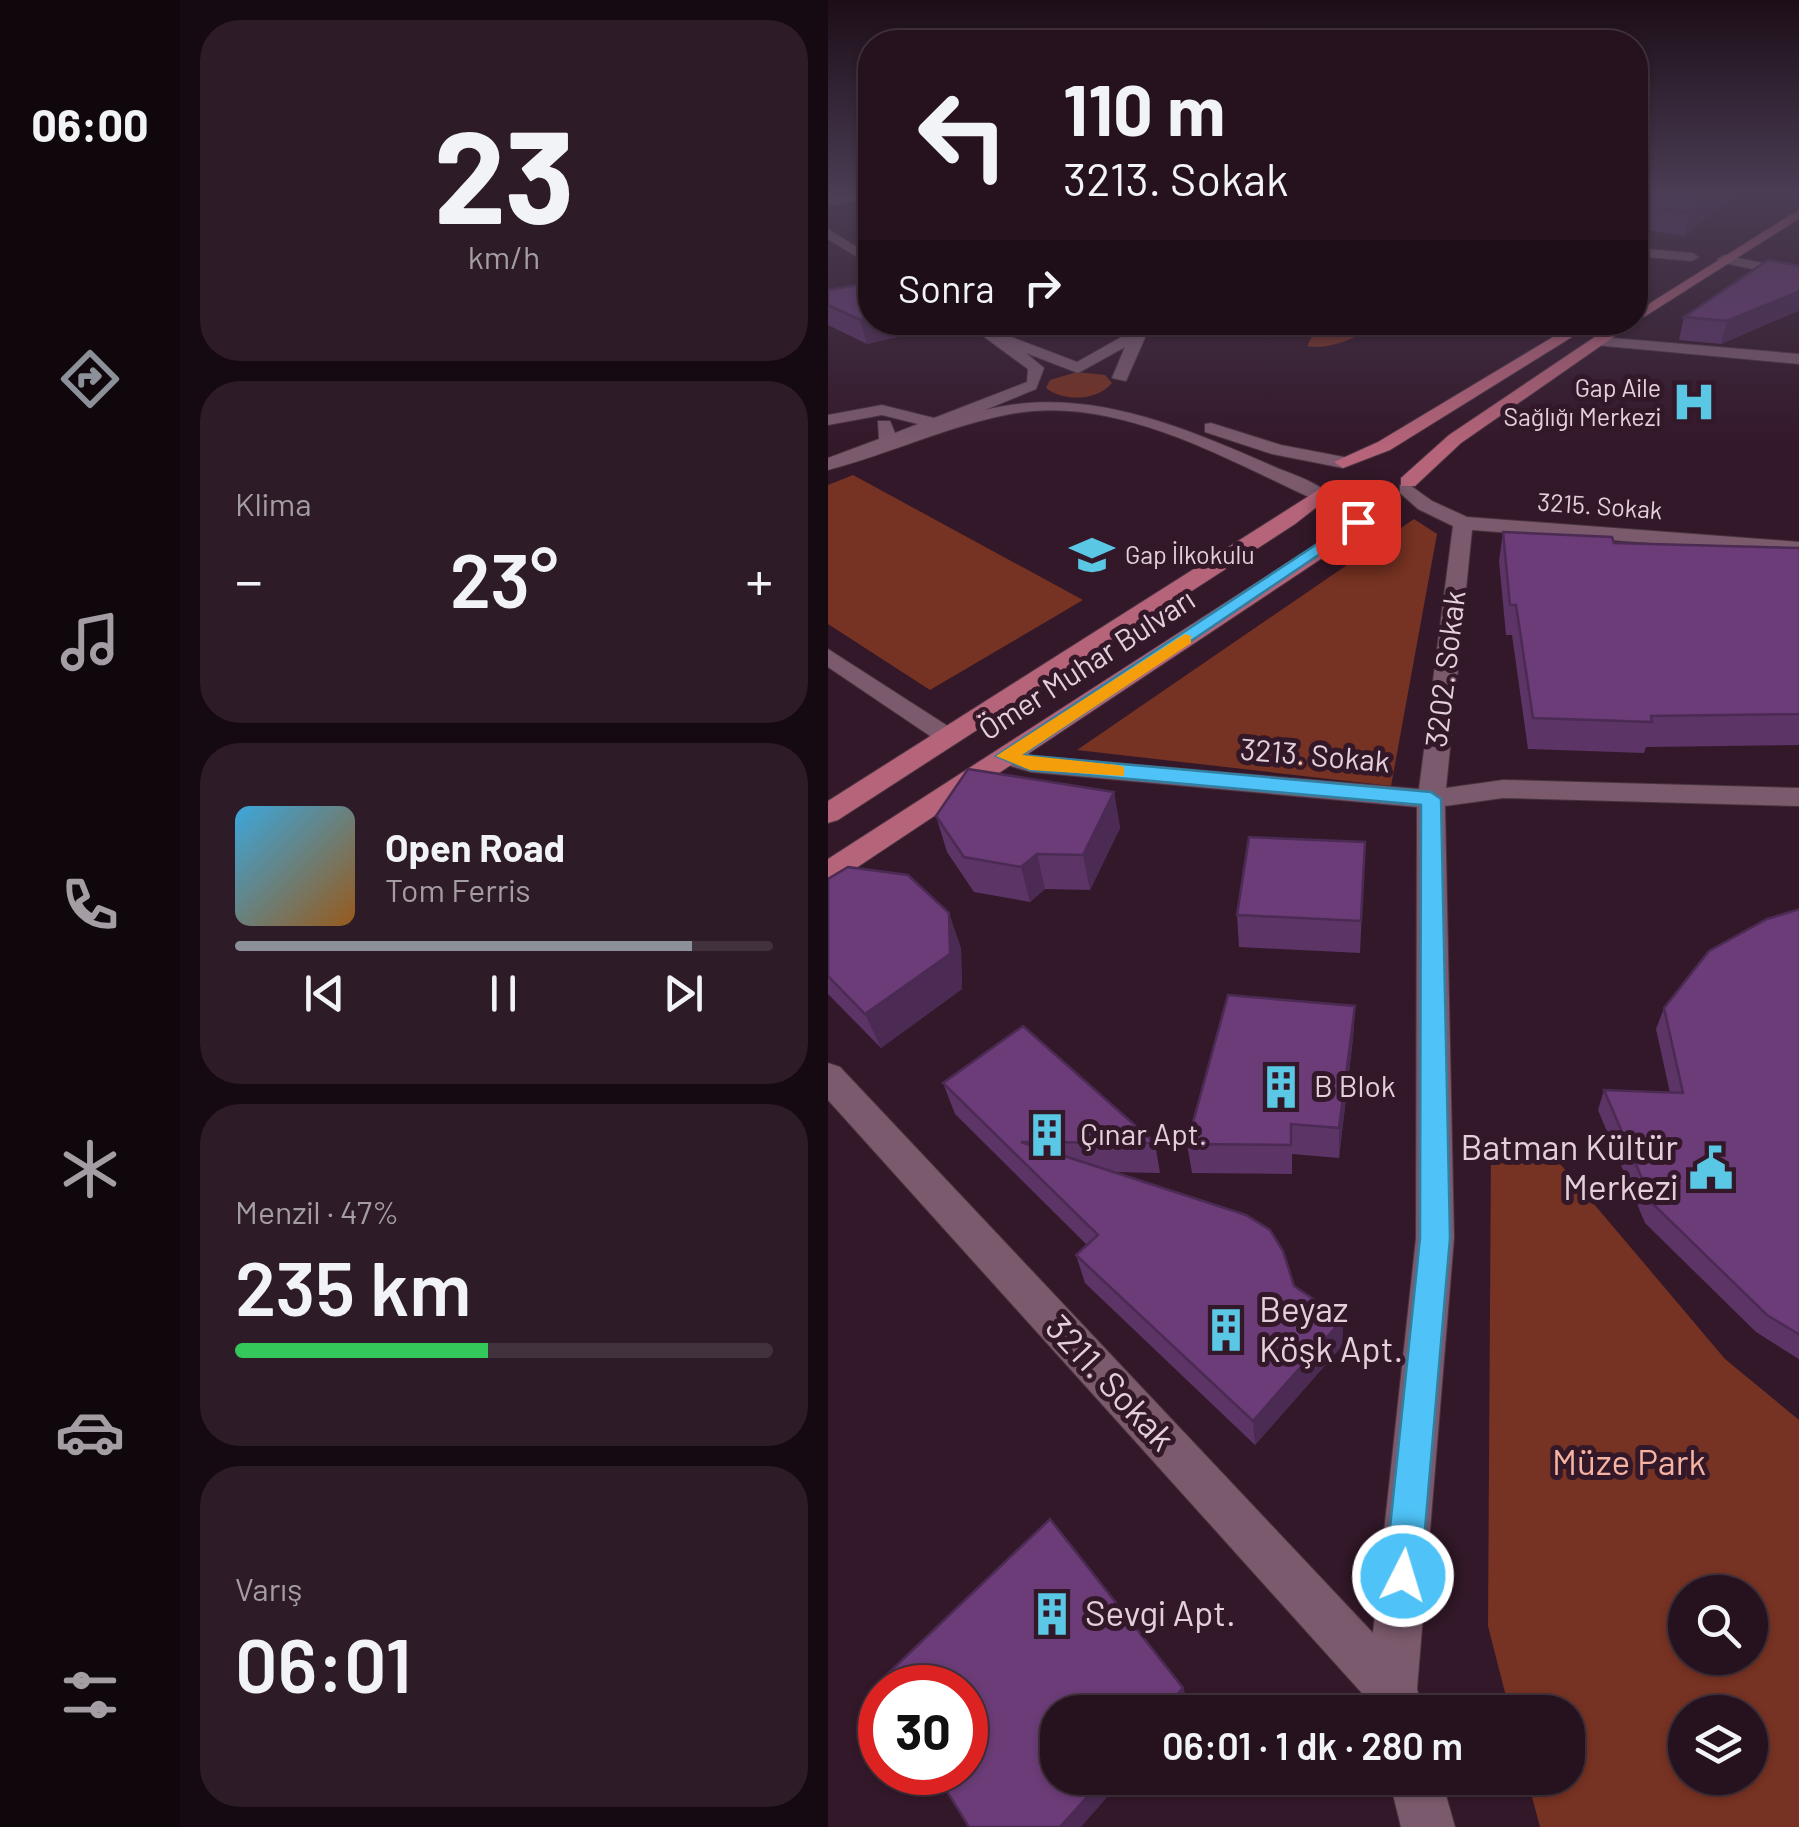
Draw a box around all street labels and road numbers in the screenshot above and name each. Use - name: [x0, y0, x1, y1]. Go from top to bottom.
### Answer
- street label: 3215. Sokak: [1537, 486, 1664, 524]
- street label: Ömer Muhar Bulvarı: [971, 580, 1201, 747]
- street label: 3202. Sokak: [1417, 588, 1472, 749]
- street label: 3213. Sokak: [1239, 730, 1392, 778]
- street label: 3211. Sokak: [1038, 1305, 1185, 1458]

